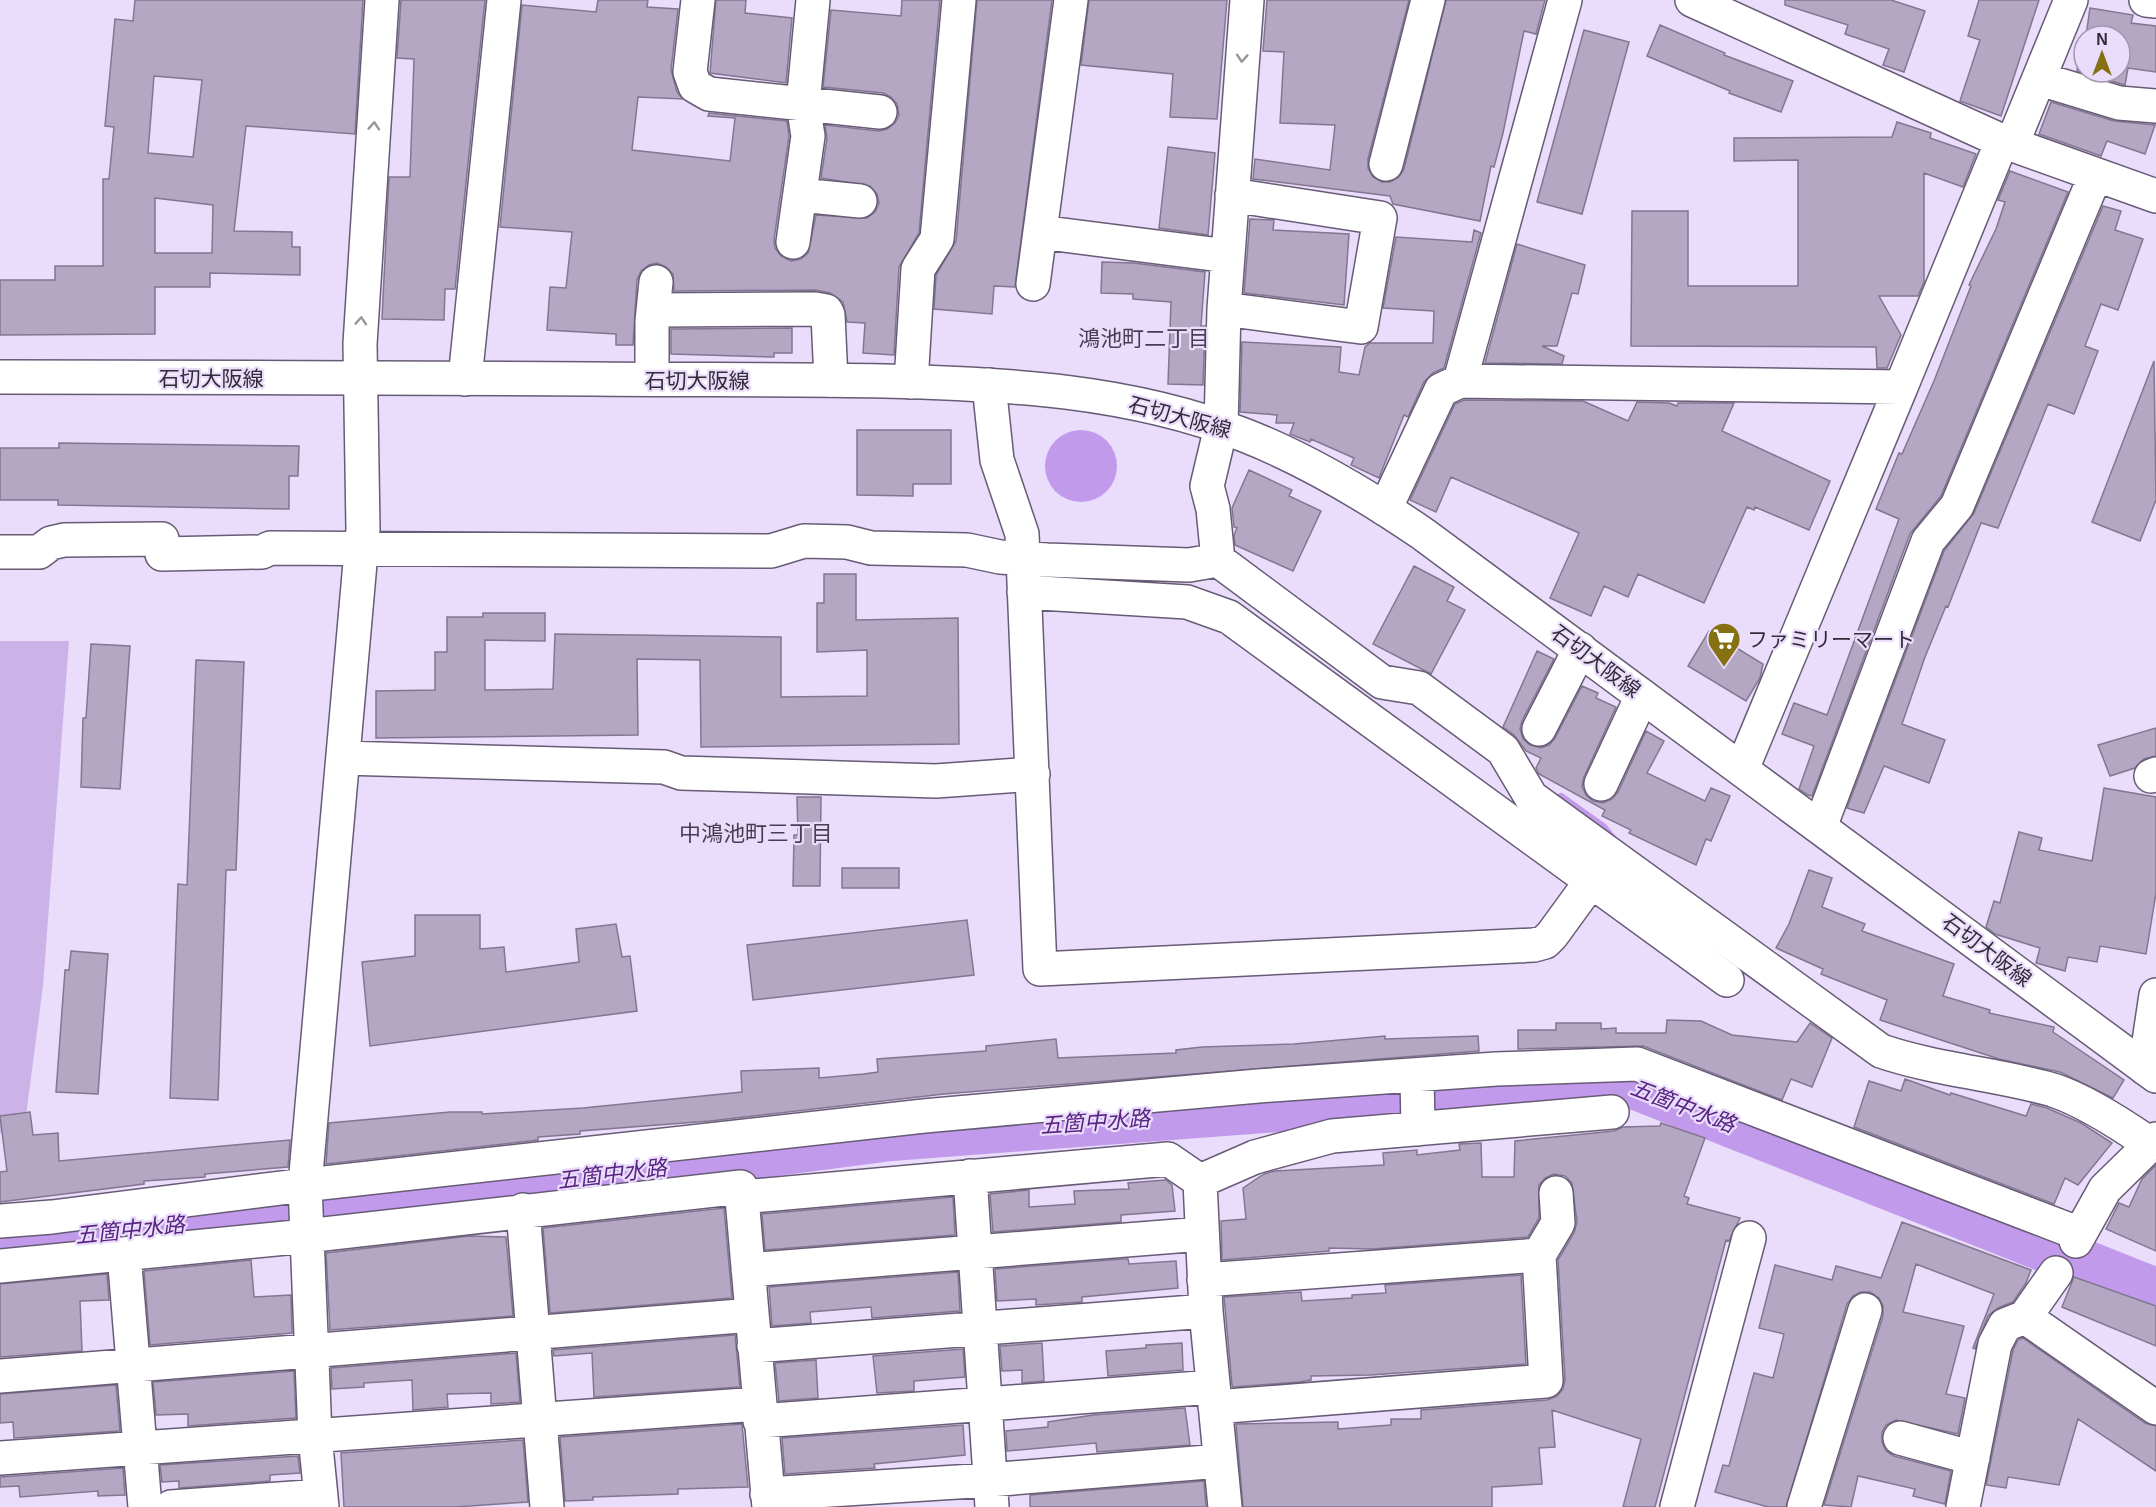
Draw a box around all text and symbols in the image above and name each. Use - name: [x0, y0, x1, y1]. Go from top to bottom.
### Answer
- north arrow: [2072, 24, 2132, 84]
- text: N: [2096, 31, 2108, 48]
- one-way arrow: [1236, 54, 1249, 63]
- one-way arrow: [367, 121, 380, 130]
- one-way arrow: [354, 316, 367, 325]
- district label: 鴻池町二丁目: [1078, 326, 1210, 351]
- street label: 石切大阪線: [159, 367, 264, 390]
- street label: 石切大阪線: [645, 369, 750, 392]
- street label: 石切大阪線: [1126, 392, 1234, 442]
- street label: 石切大阪線: [1547, 620, 1645, 702]
- supermarket icon: ファミリーマート: [1706, 621, 1742, 668]
- place label: ファミリーマート: [1747, 628, 1915, 651]
- district label: 中鴻池町三丁目: [679, 821, 833, 846]
- street label: 石切大阪線: [1938, 909, 2036, 991]
- water label: 五箇中水路: [1627, 1075, 1741, 1138]
- water label: 五箇中水路: [1039, 1106, 1153, 1138]
- water label: 五箇中水路: [556, 1155, 670, 1193]
- water label: 五箇中水路: [74, 1212, 188, 1248]

